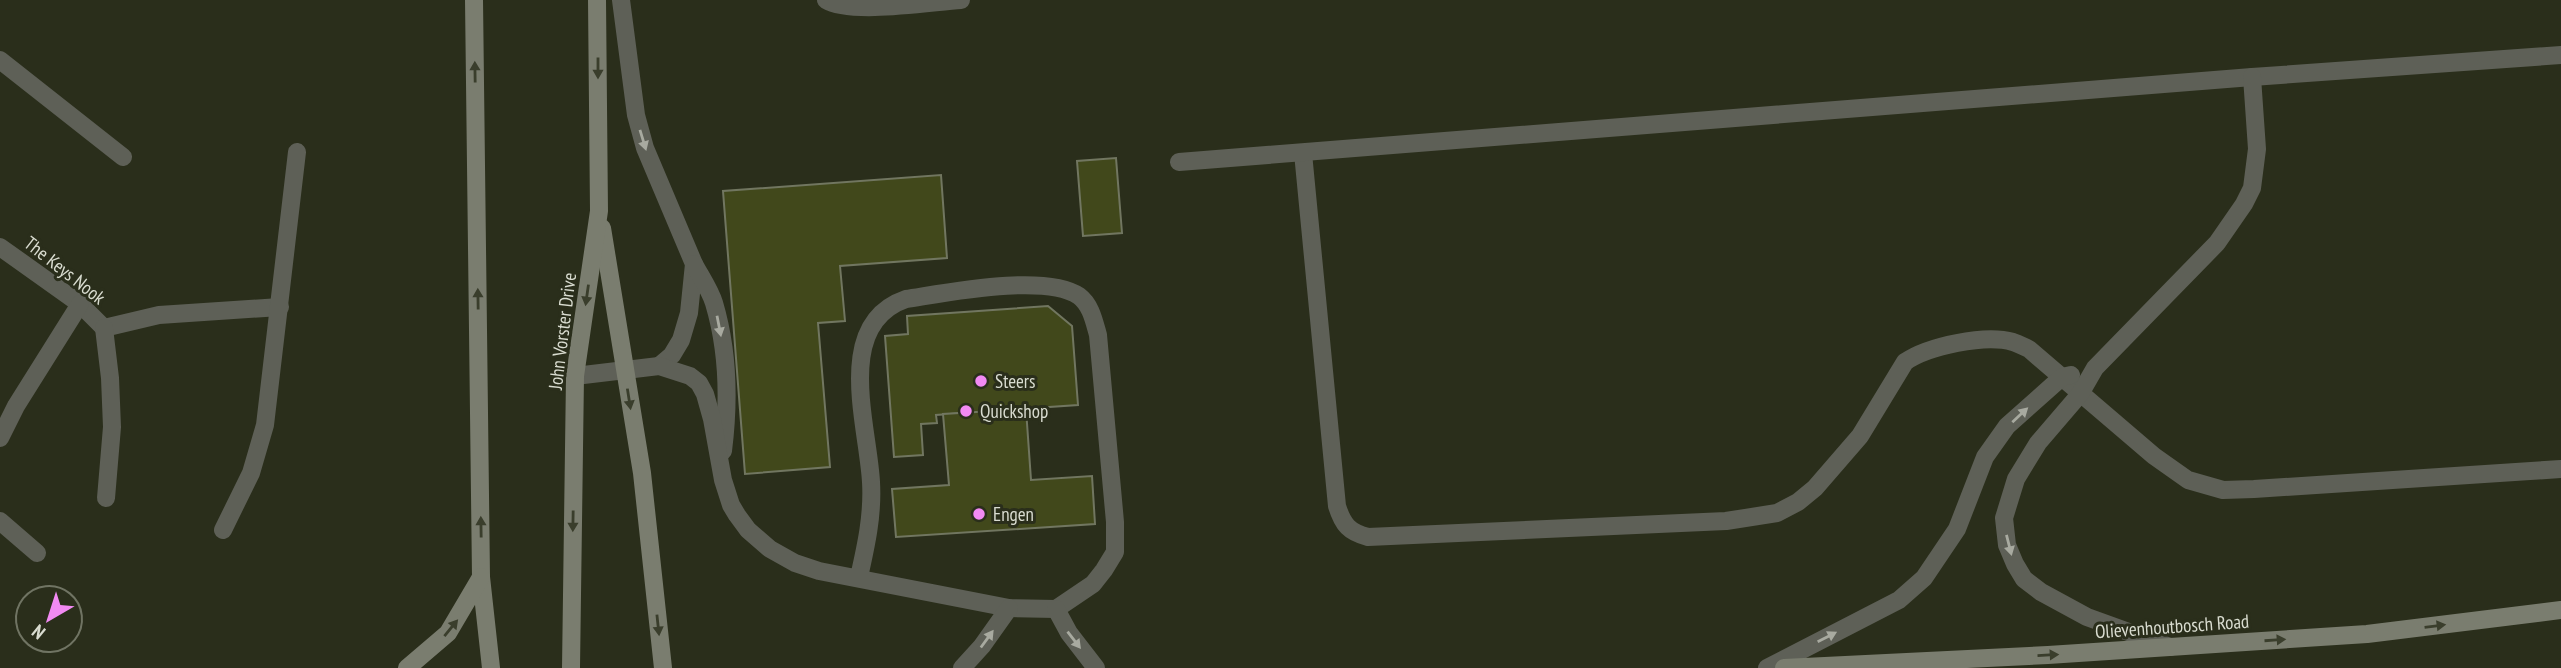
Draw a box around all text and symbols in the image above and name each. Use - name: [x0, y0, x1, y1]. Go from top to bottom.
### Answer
- one-way arrow: [592, 57, 604, 79]
- one-way arrow: [469, 61, 481, 83]
- one-way arrow: [638, 129, 649, 151]
- street label: The Keys Nook: [20, 231, 111, 310]
- street label: John Vorster Drive: [543, 271, 581, 392]
- one-way arrow: [581, 284, 592, 306]
- one-way arrow: [472, 288, 484, 310]
- one-way arrow: [713, 315, 724, 337]
- place label: Steers: [995, 369, 1035, 393]
- marker: Steers: [973, 373, 989, 389]
- one-way arrow: [624, 388, 635, 410]
- place label: Quickshop: [980, 399, 1048, 423]
- marker: Quickshop: [958, 403, 974, 419]
- one-way arrow: [2011, 407, 2028, 423]
- place label: Engen: [993, 502, 1034, 526]
- marker: Engen: [971, 506, 987, 522]
- one-way arrow: [567, 511, 579, 533]
- one-way arrow: [475, 516, 486, 538]
- one-way arrow: [2004, 534, 2015, 556]
- north arrow: [14, 584, 84, 654]
- street label: Olievenhoutbosch Road: [2094, 609, 2250, 643]
- one-way arrow: [653, 614, 664, 636]
- one-way arrow: [443, 619, 458, 637]
- text: N: [27, 620, 50, 645]
- one-way arrow: [2424, 620, 2446, 631]
- one-way arrow: [979, 630, 993, 648]
- one-way arrow: [1067, 630, 1082, 648]
- one-way arrow: [1818, 631, 1838, 643]
- one-way arrow: [2264, 634, 2286, 645]
- one-way arrow: [2037, 649, 2059, 660]

